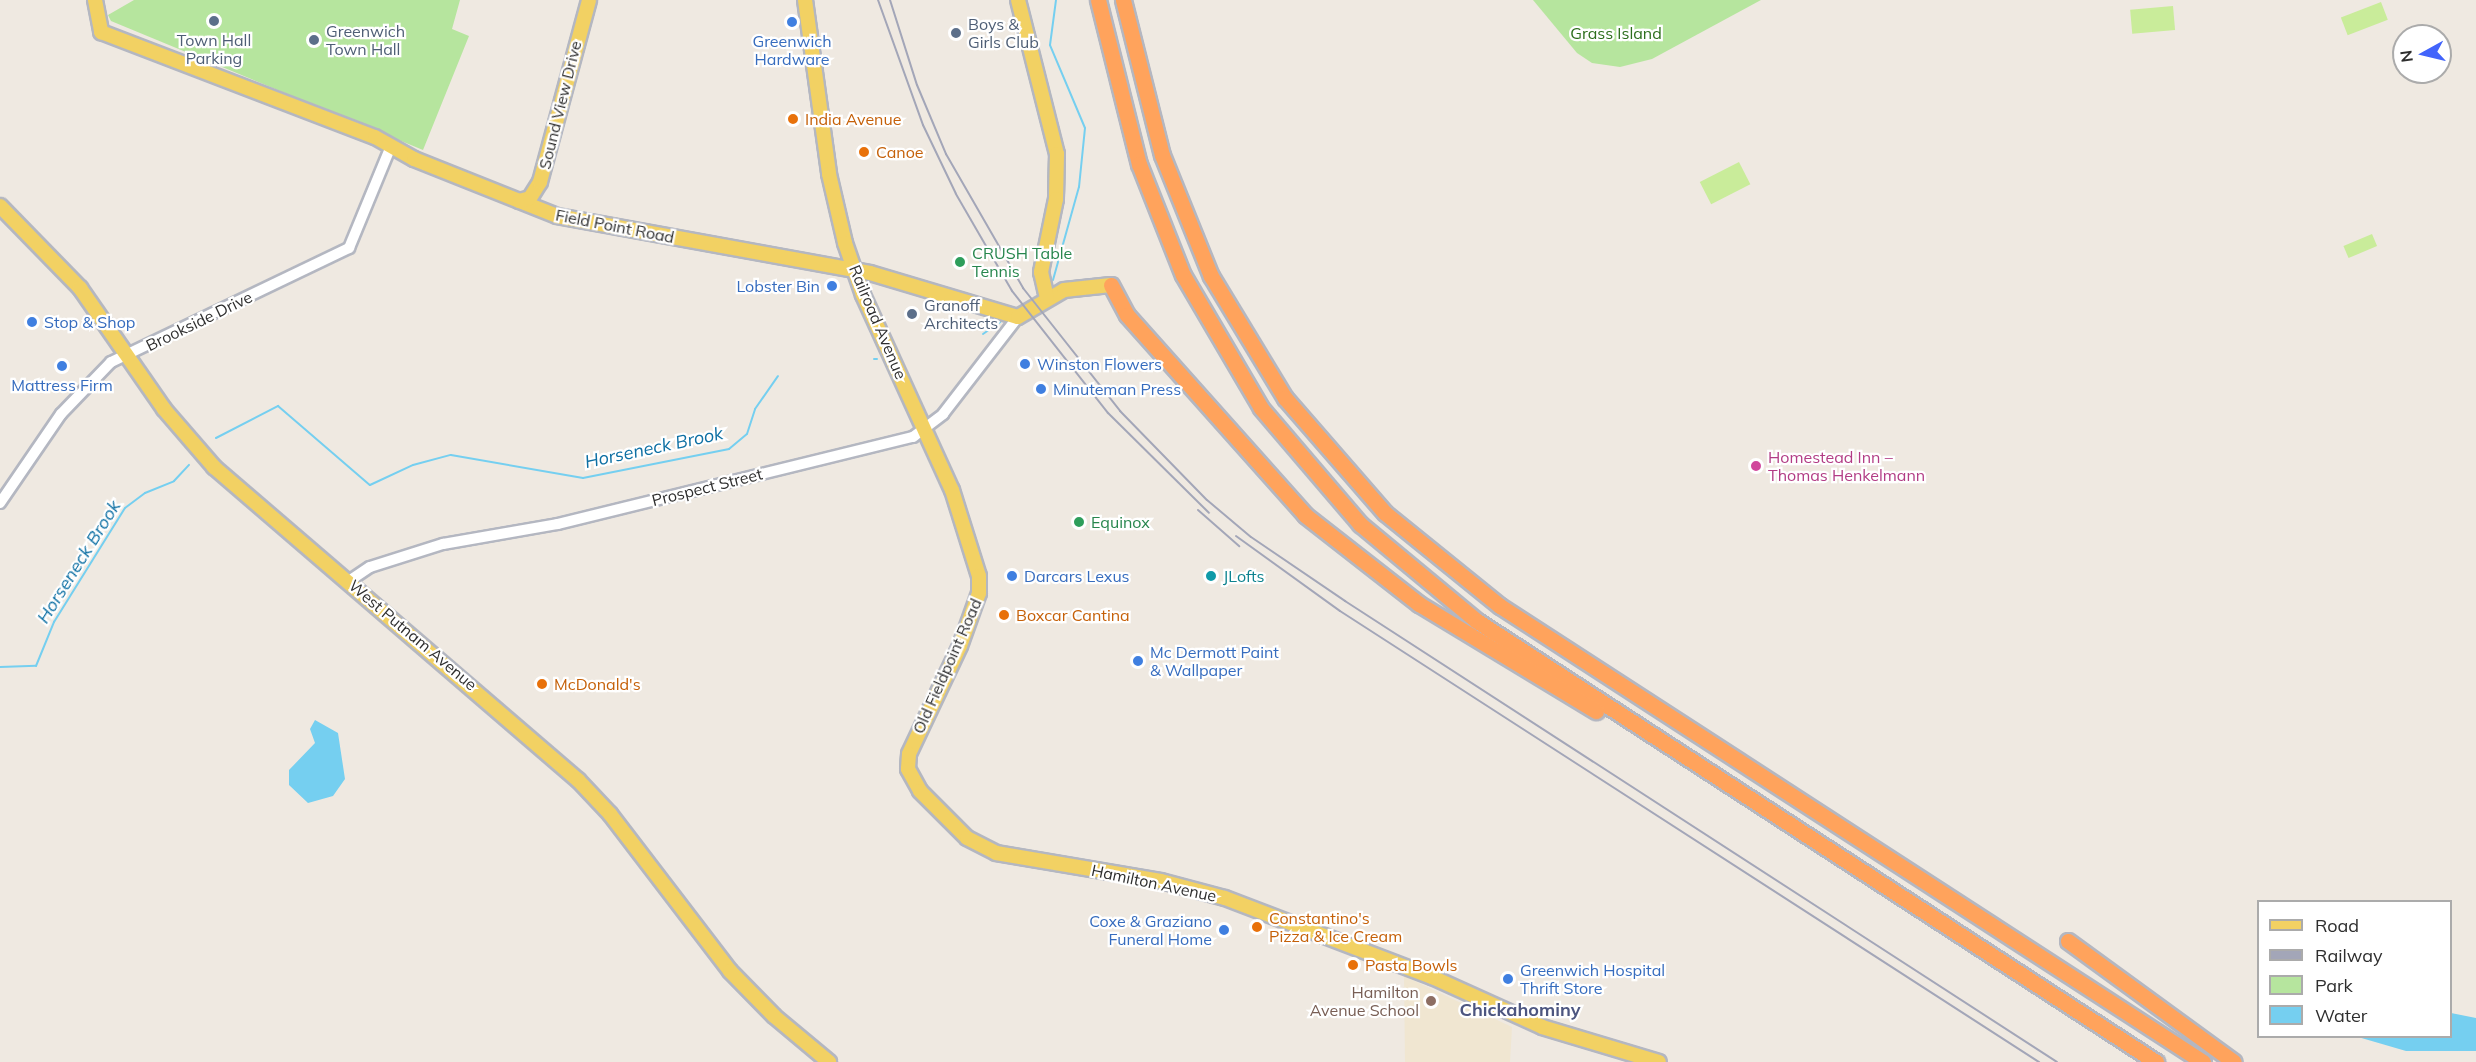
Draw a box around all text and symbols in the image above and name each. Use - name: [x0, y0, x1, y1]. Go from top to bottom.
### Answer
- marker: Town Hall Parking: [207, 14, 221, 28]
- place label: Boys & Girls Club: [968, 14, 1039, 52]
- marker: Greenwich Hardware: [785, 15, 799, 29]
- place label: Greenwich Town Hall: [326, 21, 405, 59]
- park label: Grass Island: [1570, 23, 1662, 43]
- north arrow: [2392, 24, 2452, 84]
- marker: Boys & Girls Club: [949, 26, 963, 40]
- place label: Town Hall Parking: [177, 30, 251, 68]
- place label: Greenwich Hardware: [752, 31, 832, 69]
- marker: Greenwich Town Hall: [307, 33, 321, 47]
- street label: Sound View Drive: [535, 39, 585, 171]
- text: N: [2395, 49, 2417, 64]
- place label: India Avenue: [805, 109, 901, 129]
- marker: India Avenue: [786, 112, 800, 126]
- place label: Canoe: [876, 142, 923, 162]
- marker: Canoe: [857, 145, 871, 159]
- street label: Field Point Road: [554, 205, 676, 247]
- place label: CRUSH Table Tennis: [972, 243, 1072, 281]
- marker: CRUSH Table Tennis: [953, 255, 967, 269]
- street label: Railroad Avenue: [845, 262, 911, 382]
- place label: Lobster Bin: [736, 276, 820, 296]
- marker: Lobster Bin: [825, 279, 839, 293]
- street label: Brookside Drive: [143, 287, 255, 355]
- place label: Granoff Architects: [924, 295, 998, 333]
- marker: Granoff Architects: [905, 307, 919, 321]
- place label: Stop & Shop: [44, 312, 135, 332]
- marker: Stop & Shop: [25, 315, 39, 329]
- place label: Winston Flowers: [1037, 354, 1162, 374]
- marker: Winston Flowers: [1018, 357, 1032, 371]
- marker: Mattress Firm: [55, 359, 69, 373]
- place label: Mattress Firm: [11, 375, 113, 395]
- place label: Minuteman Press: [1053, 379, 1181, 399]
- marker: Minuteman Press: [1034, 382, 1048, 396]
- water label: Horseneck Brook: [583, 423, 725, 473]
- place label: Homestead Inn – Thomas Henkelmann: [1768, 447, 1925, 485]
- marker: Homestead Inn – Thomas Henkelmann: [1749, 459, 1763, 473]
- street label: Prospect Street: [650, 464, 764, 510]
- water label: Horseneck Brook: [32, 497, 126, 627]
- place label: Equinox: [1091, 512, 1150, 532]
- marker: Equinox: [1072, 515, 1086, 529]
- place label: Darcars Lexus: [1024, 566, 1130, 586]
- place label: JLofts: [1223, 566, 1265, 586]
- marker: Darcars Lexus: [1005, 569, 1019, 583]
- marker: JLofts: [1204, 569, 1218, 583]
- street label: West Putnam Avenue: [345, 576, 481, 694]
- street label: Old Fieldpoint Road: [909, 596, 985, 736]
- place label: Boxcar Cantina: [1016, 605, 1130, 625]
- marker: Boxcar Cantina: [997, 608, 1011, 622]
- place label: Mc Dermott Paint & Wallpaper: [1150, 642, 1279, 680]
- marker: Mc Dermott Paint & Wallpaper: [1131, 654, 1145, 668]
- place label: McDonald's: [554, 674, 641, 694]
- marker: McDonald's: [535, 677, 549, 691]
- street label: Hamilton Avenue: [1090, 860, 1218, 906]
- legend: [2257, 900, 2452, 1038]
- place label: Constantino's Pizza & Ice Cream: [1269, 908, 1402, 946]
- place label: Coxe & Graziano Funeral Home: [1089, 911, 1212, 949]
- text: Road: [2315, 914, 2359, 937]
- marker: Constantino's Pizza & Ice Cream: [1250, 920, 1264, 934]
- marker: Coxe & Graziano Funeral Home: [1217, 923, 1231, 937]
- text: Railway: [2315, 944, 2383, 967]
- place label: Pasta Bowls: [1365, 955, 1457, 975]
- marker: Pasta Bowls: [1346, 958, 1360, 972]
- place label: Greenwich Hospital Thrift Store: [1520, 960, 1665, 998]
- marker: Greenwich Hospital Thrift Store: [1501, 972, 1515, 986]
- text: Park: [2315, 974, 2353, 997]
- place label: Hamilton Avenue School: [1310, 982, 1419, 1020]
- marker: Hamilton Avenue School: [1424, 994, 1438, 1008]
- district label: Chickahominy: [1460, 999, 1580, 1021]
- text: Water: [2315, 1004, 2367, 1027]

